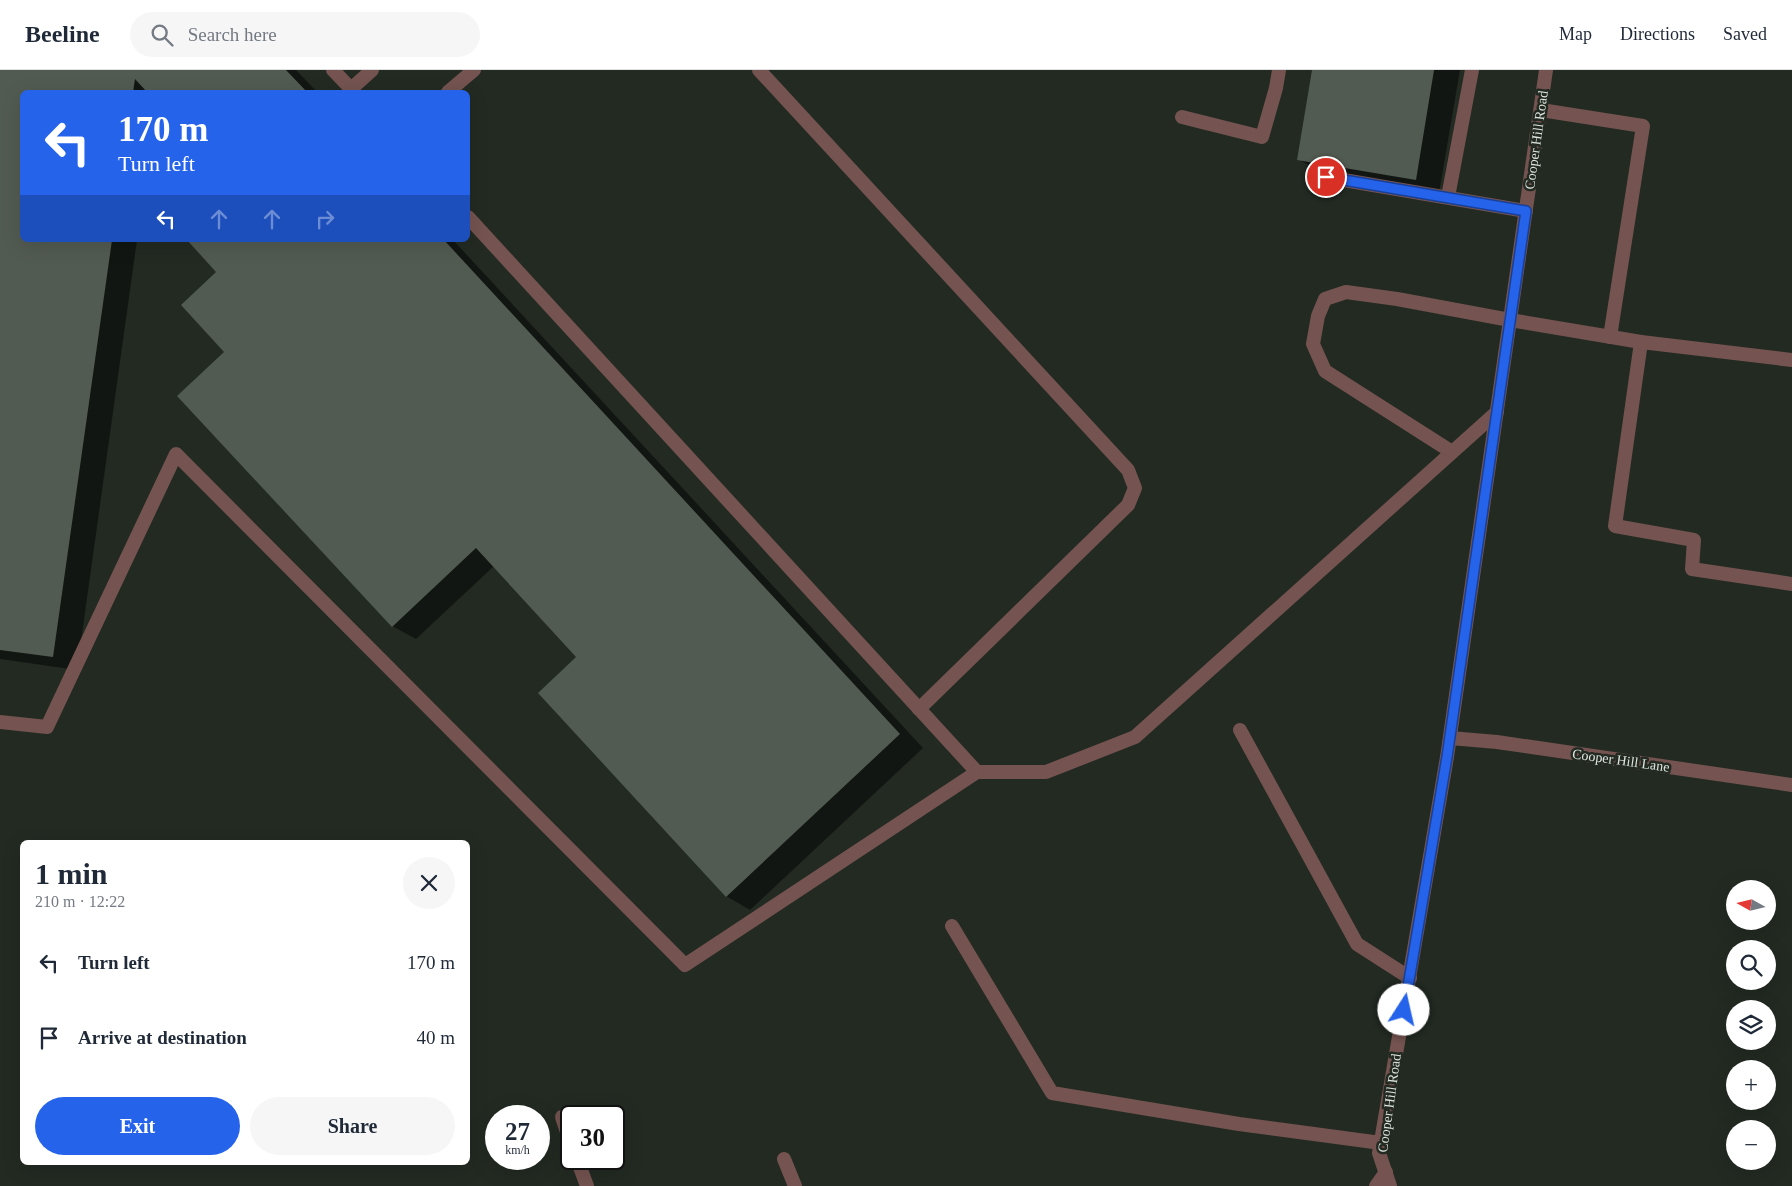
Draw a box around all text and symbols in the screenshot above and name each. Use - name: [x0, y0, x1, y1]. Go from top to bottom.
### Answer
- search box: [130, 12, 480, 57]
- text: Beeline: [25, 21, 100, 47]
- icon: search: [148, 21, 176, 49]
- text: Search here: [188, 24, 277, 45]
- text: Map: [1559, 24, 1592, 44]
- text: Directions: [1620, 24, 1695, 44]
- text: Saved: [1723, 24, 1767, 44]
- street label: Cooper Hill Road: [1522, 90, 1551, 190]
- icon: left: [35, 110, 100, 175]
- text: 170 m: [118, 110, 208, 149]
- text: Turn left: [118, 151, 195, 176]
- pin: [1305, 156, 1347, 198]
- icon: arrive: [1312, 163, 1340, 191]
- icon: left: [152, 205, 180, 233]
- icon: ahead: [205, 205, 233, 233]
- icon: ahead: [258, 205, 286, 233]
- icon: right: [311, 205, 339, 233]
- street label: Cooper Hill Lane: [1571, 746, 1670, 775]
- text: 1 min: [35, 857, 108, 890]
- button: close: [403, 857, 455, 909]
- north arrow: [1726, 880, 1776, 930]
- map controls: [1726, 880, 1776, 1170]
- text: 210 m · 12:22: [35, 893, 125, 910]
- button: search: [1726, 940, 1776, 990]
- icon: left: [35, 949, 63, 977]
- text: Turn left: [78, 952, 150, 973]
- text: 170 m: [407, 952, 455, 973]
- position arrow: [1377, 983, 1429, 1035]
- button: layers: [1726, 1000, 1776, 1050]
- icon: arrive: [35, 1024, 63, 1052]
- text: Arrive at destination: [78, 1027, 247, 1048]
- text: 40 m: [416, 1027, 455, 1048]
- street label: Cooper Hill Road: [1375, 1053, 1404, 1153]
- button: +: [1726, 1060, 1776, 1110]
- button: Exit: [35, 1097, 240, 1155]
- button: Share: [250, 1097, 455, 1155]
- speed limit sign: 30: [560, 1105, 625, 1170]
- text: 27: [505, 1118, 530, 1145]
- button: −: [1726, 1120, 1776, 1170]
- text: km/h: [505, 1143, 530, 1157]

